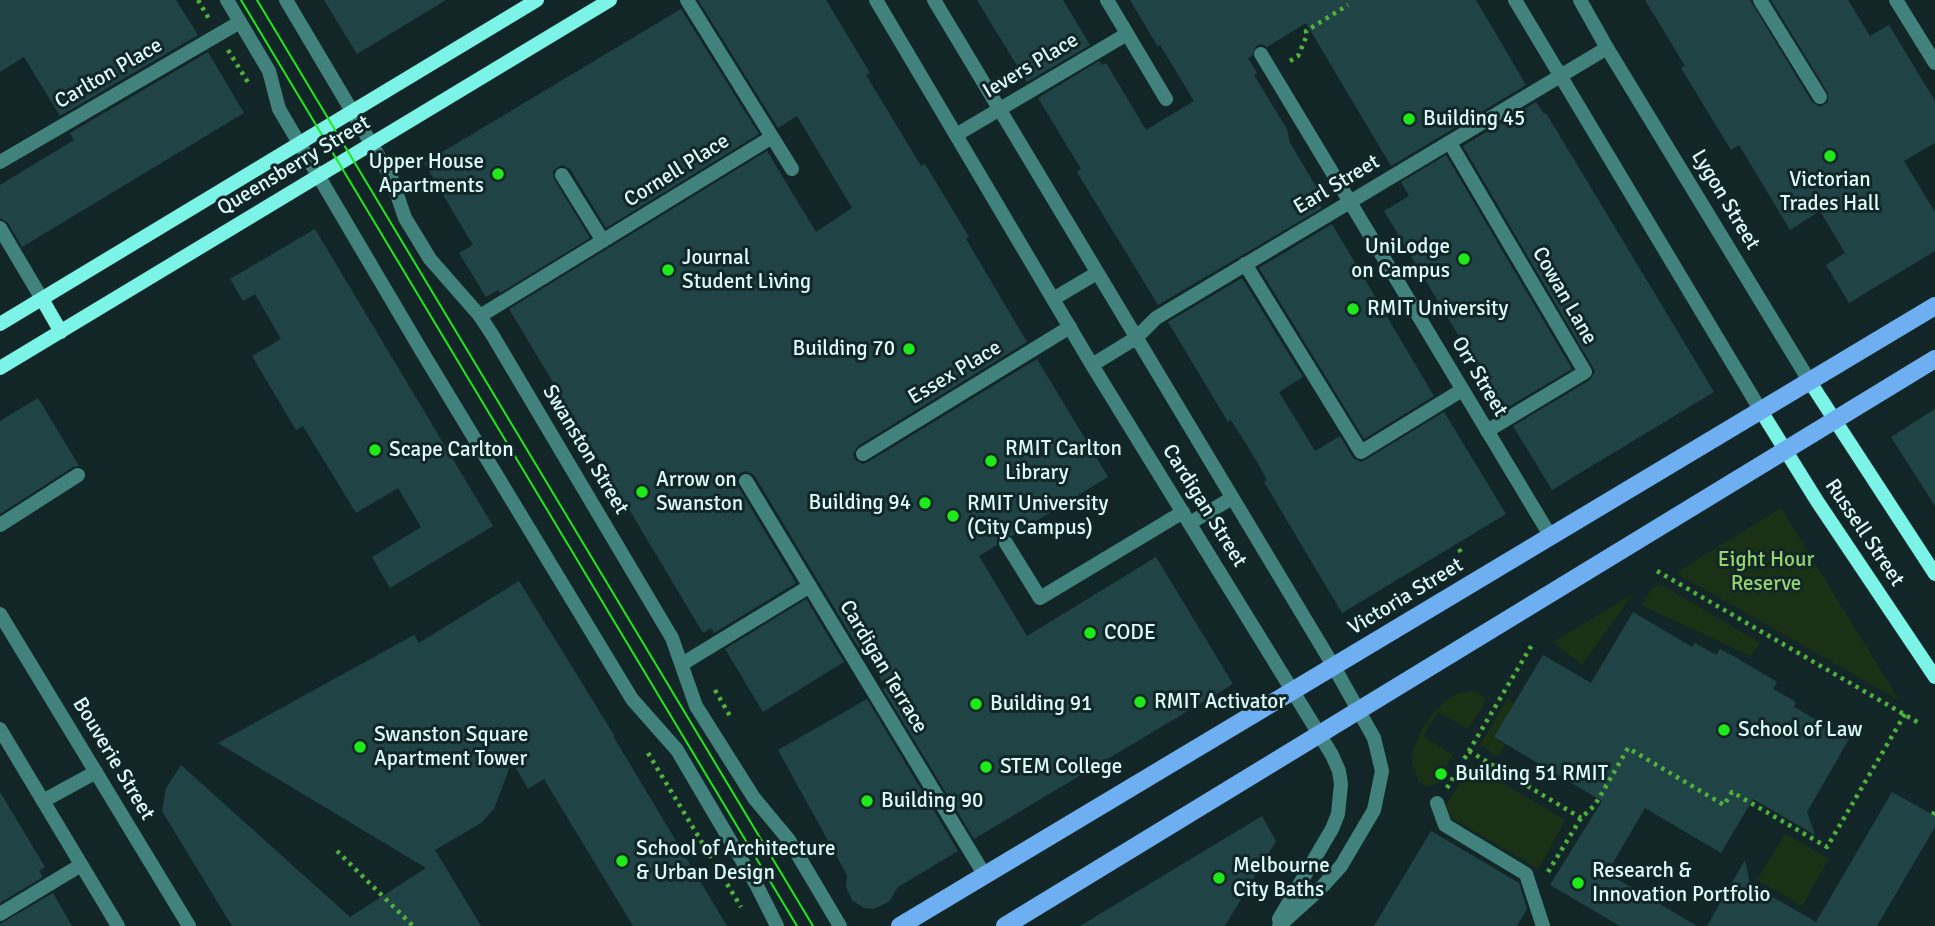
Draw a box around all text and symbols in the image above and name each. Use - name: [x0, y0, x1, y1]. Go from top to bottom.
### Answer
- street label: Ievers Place: [979, 28, 1083, 104]
- street label: Carlton Place: [51, 33, 167, 115]
- place label: Building 45: [1423, 106, 1525, 132]
- street label: Queensberry Street: [213, 111, 375, 221]
- marker: Building 45: [1401, 111, 1417, 127]
- street label: Cornell Place: [620, 129, 734, 213]
- street label: Lygon Street: [1685, 145, 1765, 255]
- marker: Victorian Trades Hall: [1822, 148, 1838, 164]
- place label: Upper House Apartments: [369, 149, 484, 199]
- street label: Earl Street: [1290, 150, 1384, 220]
- marker: Upper House Apartments: [490, 166, 506, 182]
- place label: Victorian Trades Hall: [1780, 167, 1880, 217]
- place label: UniLodge on Campus: [1351, 234, 1450, 284]
- street label: Cowan Lane: [1526, 243, 1602, 349]
- place label: Journal Student Living: [682, 245, 811, 295]
- marker: UniLodge on Campus: [1456, 251, 1472, 267]
- marker: Journal Student Living: [660, 262, 676, 278]
- place label: RMIT University: [1367, 296, 1508, 322]
- marker: RMIT University: [1345, 301, 1361, 317]
- street label: Orr Street: [1445, 333, 1513, 421]
- street label: Essex Place: [904, 335, 1006, 411]
- place label: Building 70: [793, 336, 895, 362]
- marker: Building 70: [901, 341, 917, 357]
- street label: Swanston Street: [536, 381, 634, 519]
- place label: RMIT Carlton Library: [1005, 436, 1122, 486]
- place label: Scape Carlton: [389, 437, 514, 463]
- street label: Cardigan Street: [1156, 440, 1252, 572]
- marker: Scape Carlton: [367, 442, 383, 458]
- marker: RMIT Carlton Library: [983, 453, 999, 469]
- place label: Arrow on Swanston: [656, 467, 743, 517]
- street label: Russell Street: [1819, 475, 1909, 591]
- marker: Arrow on Swanston: [634, 484, 650, 500]
- place label: Building 94: [809, 490, 911, 516]
- place label: RMIT University (City Campus): [967, 491, 1108, 541]
- marker: Building 94: [917, 495, 933, 511]
- marker: RMIT University (City Campus): [945, 508, 961, 524]
- park label: Eight Hour Reserve: [1718, 547, 1814, 597]
- street label: Victoria Street: [1344, 553, 1468, 641]
- street label: Cardigan Terrace: [833, 596, 933, 738]
- place label: CODE: [1104, 620, 1156, 646]
- marker: CODE: [1082, 625, 1098, 641]
- place label: RMIT Activator: [1154, 689, 1286, 715]
- place label: Building 91: [990, 691, 1092, 717]
- street label: Bouverie Street: [67, 693, 159, 825]
- marker: RMIT Activator: [1132, 694, 1148, 710]
- marker: Building 91: [968, 696, 984, 712]
- place label: School of Law: [1738, 717, 1862, 743]
- place label: Swanston Square Apartment Tower: [374, 722, 528, 772]
- marker: School of Law: [1716, 722, 1732, 738]
- marker: Swanston Square Apartment Tower: [352, 739, 368, 755]
- place label: STEM College: [1000, 754, 1122, 780]
- marker: STEM College: [978, 759, 994, 775]
- place label: Building 51 RMIT: [1455, 761, 1608, 787]
- marker: Building 51 RMIT: [1433, 766, 1449, 782]
- place label: Building 90: [881, 788, 983, 814]
- marker: Building 90: [859, 793, 875, 809]
- place label: School of Architecture & Urban Design: [636, 836, 835, 886]
- marker: School of Architecture & Urban Design: [614, 853, 630, 869]
- place label: Melbourne City Baths: [1233, 853, 1330, 903]
- place label: Research & Innovation Portfolio: [1592, 858, 1771, 908]
- marker: Melbourne City Baths: [1211, 870, 1227, 886]
- marker: Research & Innovation Portfolio: [1570, 875, 1586, 891]

